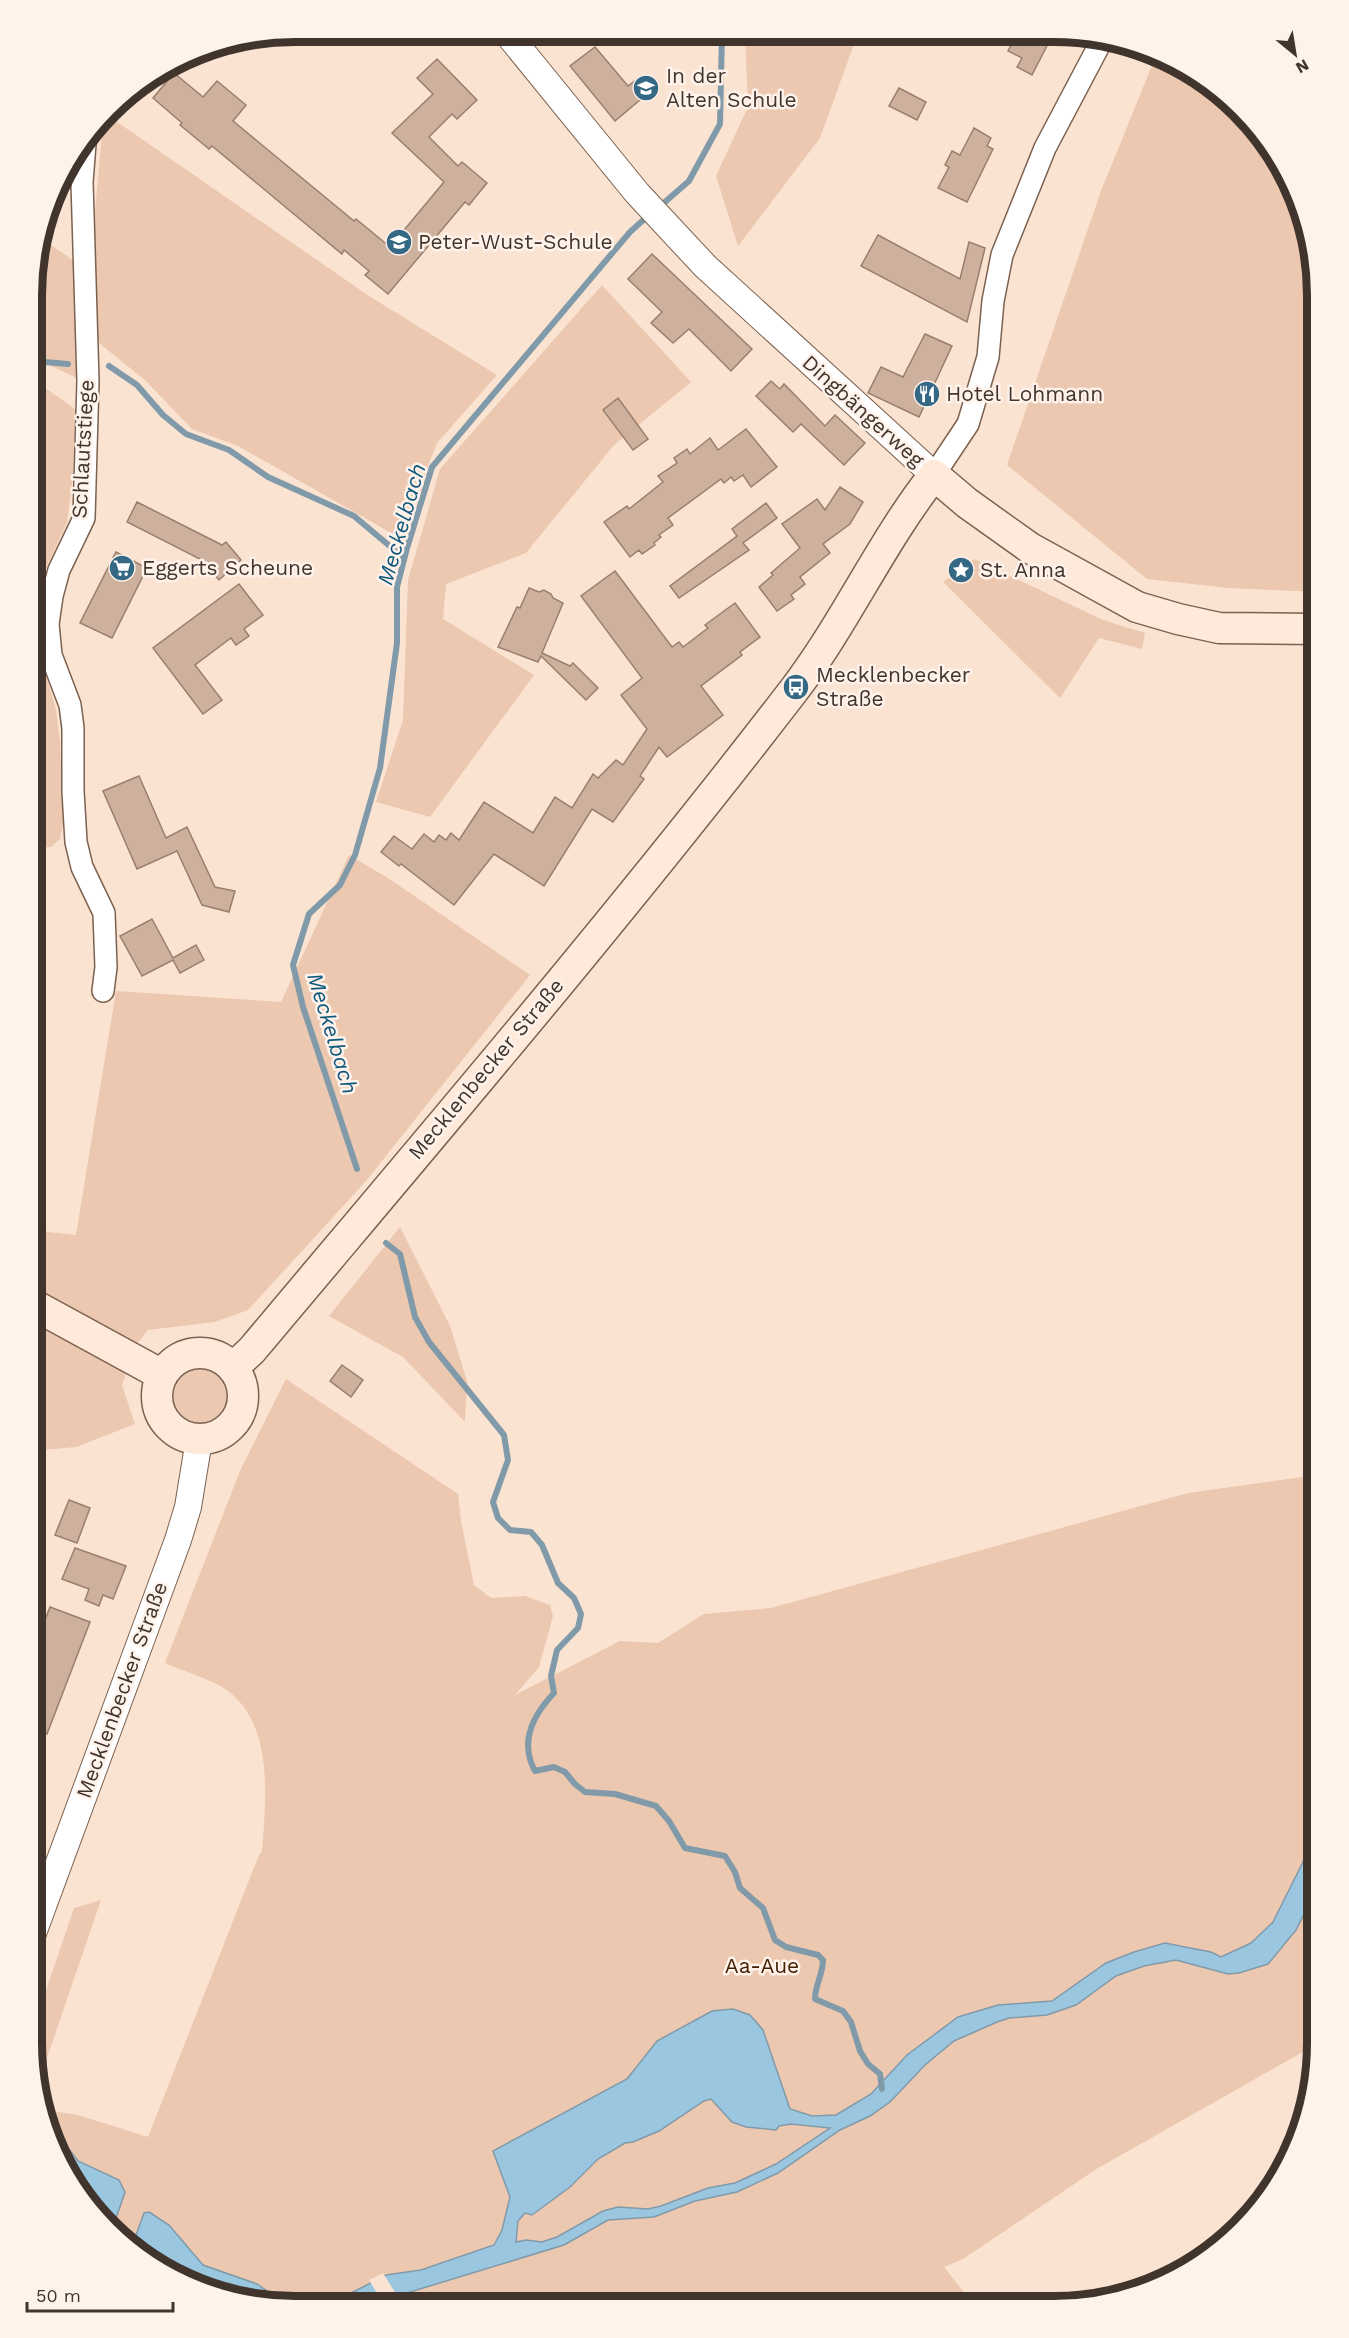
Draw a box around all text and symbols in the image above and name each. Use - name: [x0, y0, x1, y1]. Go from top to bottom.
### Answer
- north arrow: [1265, 24, 1325, 84]
- text: N: [1292, 55, 1312, 78]
- place label: In der Alten Schule: [666, 63, 797, 112]
- school or university icon: In der Alten Schule: [631, 73, 661, 103]
- school or university icon: Peter-Wust-Schule: [384, 227, 414, 257]
- place label: Peter-Wust-Schule: [418, 229, 613, 254]
- street label: Dingbängerweg: [797, 349, 930, 472]
- street label: Schlautstiege: [66, 379, 99, 519]
- restaurant icon: Hotel Lohmann: [912, 379, 942, 409]
- place label: Hotel Lohmann: [946, 381, 1103, 406]
- water label: Meckelbach: [372, 460, 431, 588]
- supermarket icon: Eggerts Scheune: [107, 553, 137, 583]
- place label: Eggerts Scheune: [142, 555, 313, 580]
- place icon: St. Anna: [946, 555, 976, 585]
- place label: St. Anna: [980, 557, 1066, 582]
- place label: Mecklenbecker Straße: [816, 662, 971, 711]
- bus stop icon: Mecklenbecker Straße: [781, 672, 811, 702]
- water label: Meckelbach: [302, 970, 363, 1097]
- street label: Mecklenbecker Straße: [403, 973, 569, 1164]
- street label: Mecklenbecker Straße: [71, 1578, 172, 1801]
- park label: Aa-Aue: [725, 1953, 799, 1978]
- scale bar: [27, 2275, 172, 2313]
- text: 50 m: [36, 2285, 81, 2306]

